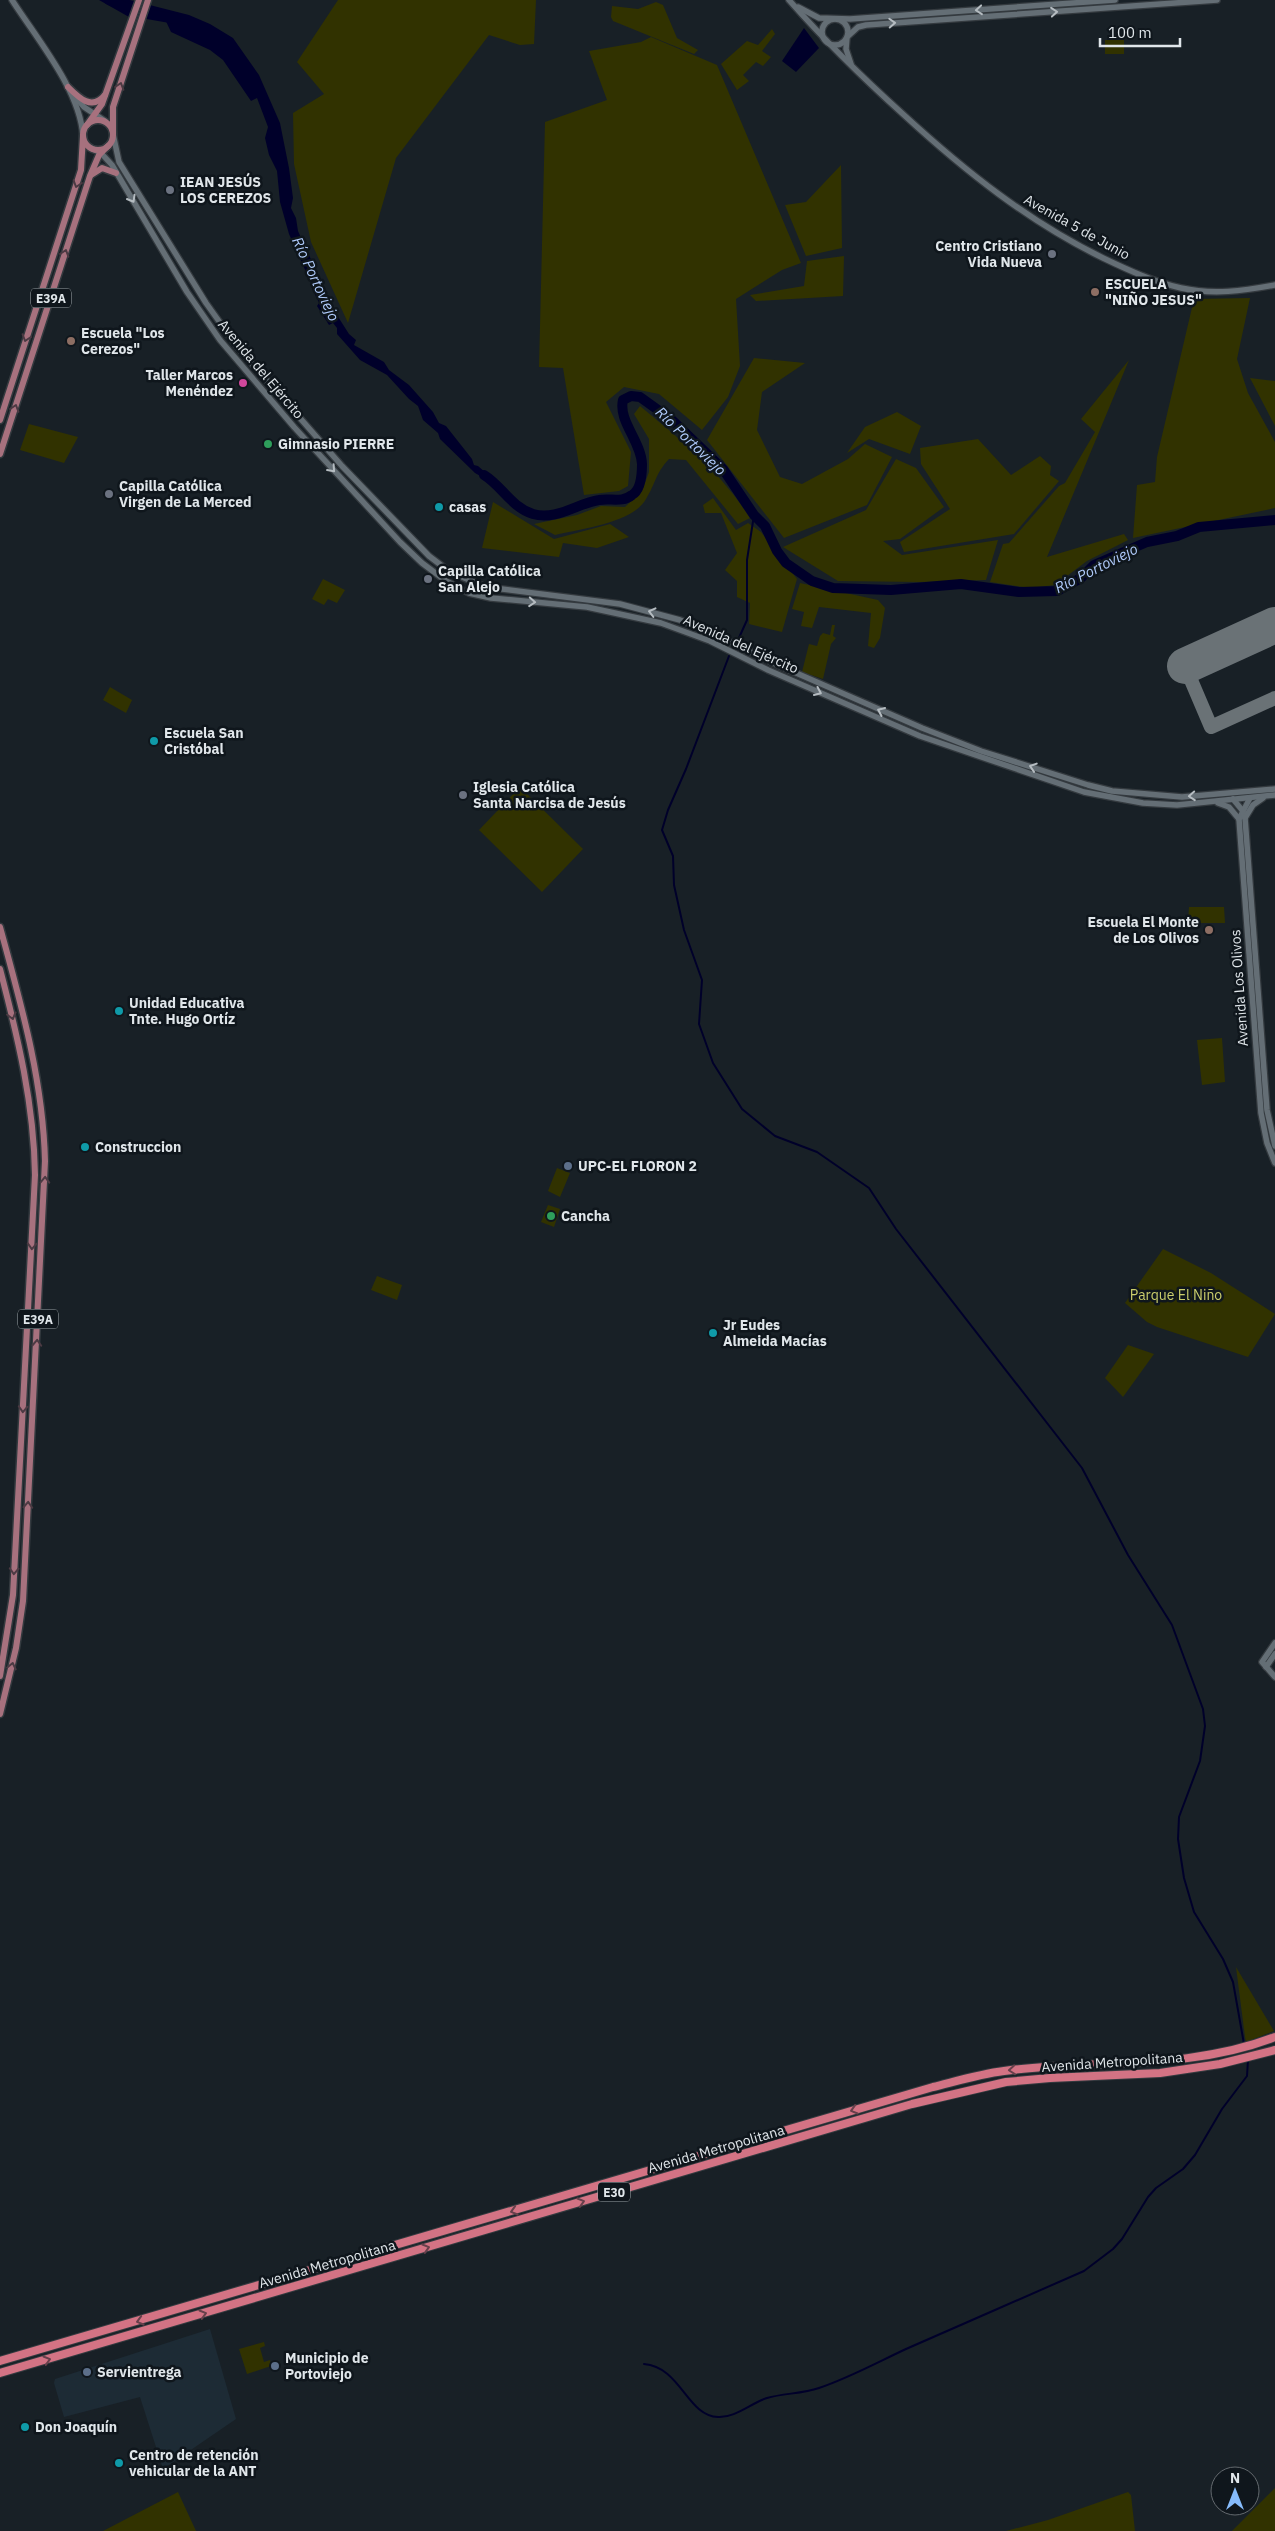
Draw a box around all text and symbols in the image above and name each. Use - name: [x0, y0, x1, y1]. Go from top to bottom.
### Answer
- one-way arrow: [974, 4, 982, 15]
- one-way arrow: [1050, 7, 1058, 18]
- scale bar: [1100, 15, 1180, 47]
- one-way arrow: [888, 18, 896, 29]
- text: 100 m: [1108, 23, 1152, 42]
- one-way arrow: [114, 83, 124, 91]
- place label: IEAN JESÚS LOS CEREZOS: [180, 172, 272, 207]
- one-way arrow: [72, 179, 82, 188]
- marker: IEAN JESÚS LOS CEREZOS: [164, 184, 176, 196]
- street label: Avenida 5 de Junio: [1021, 190, 1133, 264]
- one-way arrow: [125, 193, 135, 202]
- water label: Río Portoviejo: [288, 234, 344, 324]
- place label: Centro Cristiano Vida Nueva: [935, 237, 1042, 271]
- marker: Centro Cristiano Vida Nueva: [1046, 248, 1058, 260]
- one-way arrow: [59, 250, 69, 258]
- place label: ESCUELA "NIÑO JESUS": [1105, 275, 1202, 309]
- marker: ESCUELA "NIÑO JESUS": [1089, 286, 1101, 298]
- road number: E39A: [31, 288, 71, 308]
- street label: Avenida del Ejército: [214, 316, 308, 422]
- place label: Escuela "Los Cerezos": [81, 324, 165, 358]
- one-way arrow: [22, 334, 32, 342]
- marker: Escuela "Los Cerezos": [65, 335, 77, 347]
- place label: Taller Marcos Menéndez: [146, 366, 233, 400]
- marker: Taller Marcos Menéndez: [237, 377, 249, 389]
- water label: Río Portoviejo: [652, 403, 730, 479]
- one-way arrow: [10, 404, 20, 413]
- place label: Gimnasio PIERRE: [278, 435, 394, 453]
- marker: Gimnasio PIERRE: [262, 438, 274, 450]
- one-way arrow: [326, 463, 335, 472]
- place label: Capilla Católica Virgen de La Merced: [119, 477, 252, 511]
- marker: Capilla Católica Virgen de La Merced: [103, 488, 115, 500]
- place label: casas: [449, 498, 486, 516]
- marker: casas: [433, 501, 445, 513]
- water label: Río Portoviejo: [1051, 539, 1141, 597]
- place label: Capilla Católica San Alejo: [438, 562, 541, 596]
- marker: Capilla Católica San Alejo: [422, 573, 434, 585]
- one-way arrow: [528, 597, 536, 608]
- one-way arrow: [647, 607, 656, 618]
- street label: Avenida del Ejército: [681, 611, 801, 678]
- one-way arrow: [813, 686, 822, 696]
- one-way arrow: [877, 706, 886, 717]
- place label: Escuela San Cristóbal: [164, 724, 244, 758]
- marker: Escuela San Cristóbal: [148, 735, 160, 747]
- one-way arrow: [1029, 763, 1037, 773]
- place label: Iglesia Católica Santa Narcisa de Jesús: [473, 778, 626, 812]
- marker: Iglesia Católica Santa Narcisa de Jesús: [457, 789, 469, 801]
- one-way arrow: [1187, 790, 1195, 801]
- place label: Escuela El Monte de Los Olivos: [1088, 913, 1199, 947]
- marker: Escuela El Monte de Los Olivos: [1203, 924, 1215, 936]
- street label: Avenida Los Olivos: [1226, 929, 1252, 1047]
- place label: Unidad Educativa Tnte. Hugo Ortíz: [129, 994, 244, 1028]
- marker: Unidad Educativa Tnte. Hugo Ortíz: [113, 1005, 125, 1017]
- one-way arrow: [7, 1012, 17, 1020]
- place label: Construccion: [95, 1138, 181, 1156]
- marker: Construccion: [79, 1141, 91, 1153]
- place label: UPC-EL FLORON 2: [578, 1157, 697, 1175]
- marker: UPC-EL FLORON 2: [562, 1160, 574, 1172]
- one-way arrow: [40, 1176, 50, 1184]
- place label: Cancha: [561, 1207, 610, 1225]
- marker: Cancha: [545, 1210, 557, 1222]
- one-way arrow: [26, 1243, 37, 1251]
- park label: Parque El Niño: [1130, 1286, 1222, 1304]
- road number: E39A: [18, 1310, 58, 1328]
- place label: Jr Eudes Almeida Macías: [723, 1316, 827, 1350]
- marker: Jr Eudes Almeida Macías: [707, 1327, 719, 1339]
- one-way arrow: [31, 1339, 42, 1347]
- one-way arrow: [18, 1405, 29, 1413]
- one-way arrow: [23, 1501, 34, 1509]
- one-way arrow: [9, 1567, 20, 1575]
- one-way arrow: [6, 1662, 17, 1671]
- street label: Avenida Metropolitana: [1041, 2048, 1184, 2076]
- one-way arrow: [1007, 2065, 1015, 2076]
- one-way arrow: [851, 2104, 859, 2114]
- street label: Avenida Metropolitana: [646, 2121, 787, 2177]
- road number: E30: [598, 2182, 630, 2202]
- one-way arrow: [577, 2197, 585, 2207]
- one-way arrow: [510, 2205, 518, 2215]
- street label: Avenida Metropolitana: [257, 2236, 398, 2292]
- one-way arrow: [421, 2244, 429, 2254]
- one-way arrow: [198, 2310, 206, 2320]
- one-way arrow: [136, 2315, 144, 2325]
- place label: Municipio de Portoviejo: [285, 2349, 369, 2383]
- one-way arrow: [42, 2355, 50, 2365]
- marker: Municipio de Portoviejo: [269, 2360, 281, 2372]
- place label: Servientrega: [97, 2363, 182, 2381]
- marker: Servientrega: [81, 2366, 93, 2378]
- place label: Don Joaquín: [35, 2418, 117, 2436]
- marker: Don Joaquín: [19, 2421, 31, 2433]
- place label: Centro de retención vehicular de la ANT: [129, 2446, 259, 2480]
- marker: Centro de retención vehicular de la ANT: [113, 2457, 125, 2469]
- north arrow: [1210, 2466, 1260, 2516]
- text: N: [1230, 2469, 1240, 2487]

